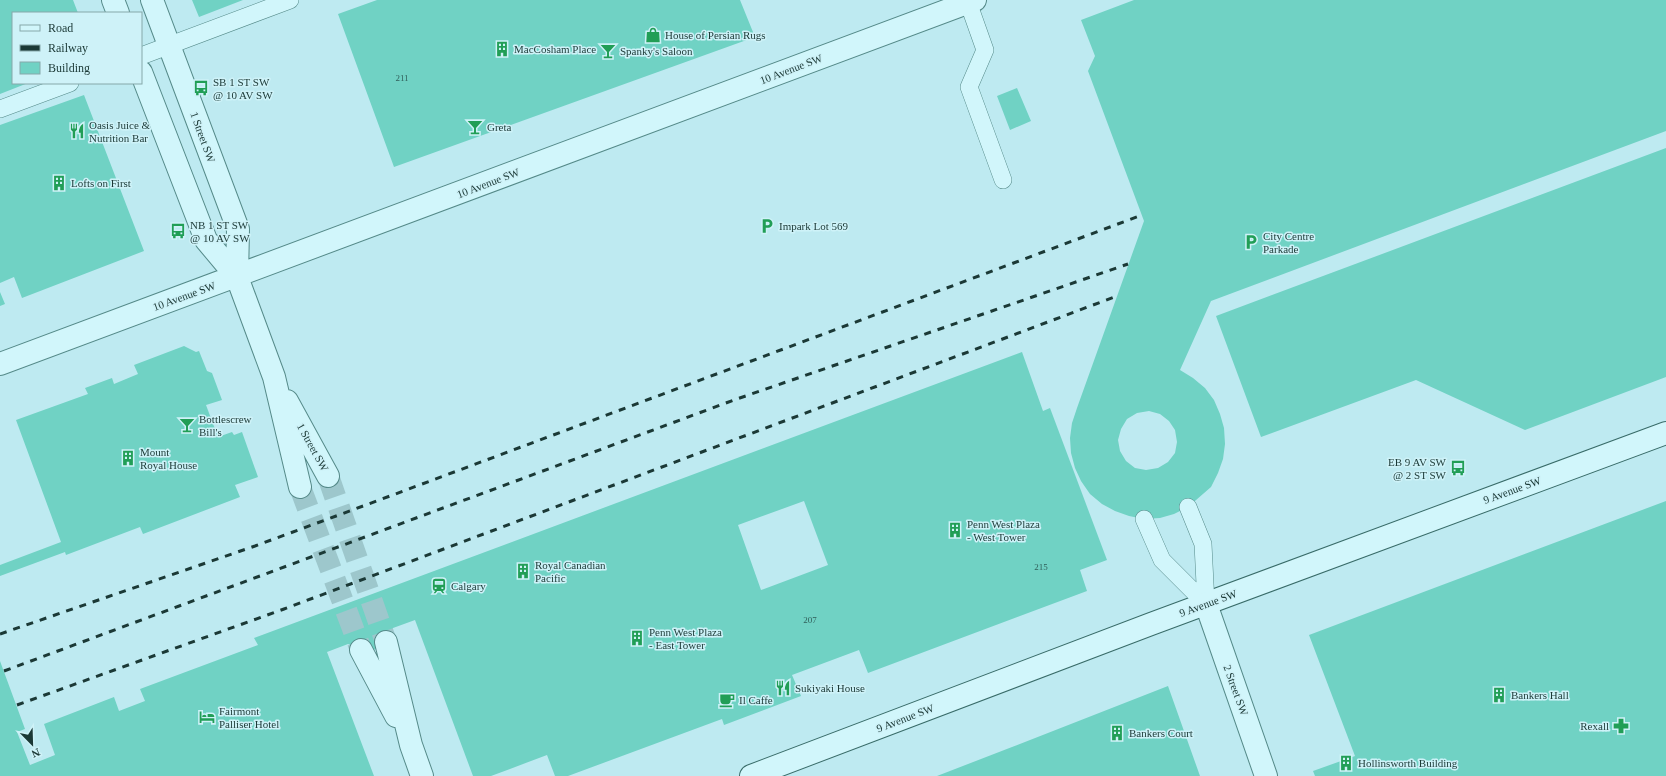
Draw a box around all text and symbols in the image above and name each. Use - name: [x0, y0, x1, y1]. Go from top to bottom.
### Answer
- legend: [12, 12, 142, 84]
- text: Road: [48, 21, 73, 35]
- shop icon: House of Persian Rugs: [644, 26, 662, 44]
- place label: House of Persian Rugs: [665, 29, 766, 41]
- building icon: MacCosham Place: [493, 40, 511, 58]
- text: Railway: [48, 41, 88, 55]
- bar icon: Spanky's Saloon: [599, 42, 617, 60]
- place label: MacCosham Place: [514, 43, 596, 55]
- place label: Spanky's Saloon: [620, 45, 693, 57]
- street label: 10 Avenue SW: [758, 51, 824, 86]
- text: Building: [48, 61, 90, 75]
- house number: 211: [395, 73, 409, 83]
- place label: SB 1 ST SW @ 10 AV SW: [213, 76, 273, 101]
- bus stop icon: SB 1 ST SW @ 10 AV SW: [192, 79, 210, 97]
- street label: 1 Street SW: [188, 110, 218, 165]
- bar icon: Greta: [466, 118, 484, 136]
- place label: Oasis Juice & Nutrition Bar: [89, 119, 151, 144]
- place label: Greta: [487, 121, 512, 133]
- restaurant icon: Oasis Juice & Nutrition Bar: [68, 122, 86, 140]
- street label: 10 Avenue SW: [455, 165, 521, 200]
- building icon: Lofts on First: [50, 174, 68, 192]
- place label: Lofts on First: [71, 177, 131, 189]
- parking icon: Impark Lot 569: [758, 217, 776, 235]
- place label: NB 1 ST SW @ 10 AV SW: [190, 219, 250, 244]
- place label: Impark Lot 569: [779, 220, 849, 232]
- bus stop icon: NB 1 ST SW @ 10 AV SW: [169, 222, 187, 240]
- place label: City Centre Parkade: [1263, 230, 1314, 255]
- parking icon: City Centre Parkade: [1242, 233, 1260, 251]
- street label: 10 Avenue SW: [151, 279, 218, 313]
- place label: Bottlescrew Bill's: [199, 413, 252, 438]
- bar icon: Bottlescrew Bill's: [178, 416, 196, 434]
- street label: 1 Street SW: [295, 421, 331, 474]
- place label: Mount Royal House: [140, 446, 197, 471]
- building icon: Mount Royal House: [119, 449, 137, 467]
- place label: EB 9 AV SW @ 2 ST SW: [1388, 456, 1447, 481]
- bus stop icon: EB 9 AV SW @ 2 ST SW: [1449, 459, 1467, 477]
- street label: 9 Avenue SW: [1482, 474, 1543, 506]
- place label: Penn West Plaza - West Tower: [967, 518, 1040, 543]
- building icon: Penn West Plaza - West Tower: [946, 521, 964, 539]
- place label: Royal Canadian Pacific: [535, 559, 606, 584]
- building icon: Royal Canadian Pacific: [514, 562, 532, 580]
- house number: 215: [1034, 562, 1048, 572]
- station icon: Calgary: [430, 577, 448, 595]
- place label: Calgary: [451, 580, 486, 592]
- street label: 9 Avenue SW: [1178, 587, 1239, 619]
- house number: 207: [803, 615, 817, 625]
- place label: Penn West Plaza - East Tower: [649, 626, 722, 651]
- building icon: Penn West Plaza - East Tower: [628, 629, 646, 647]
- street label: 2 Street SW: [1221, 663, 1251, 718]
- restaurant icon: Sukiyaki House: [774, 679, 792, 697]
- place label: Sukiyaki House: [795, 682, 865, 694]
- building icon: Bankers Hall: [1490, 686, 1508, 704]
- place label: Bankers Hall: [1511, 689, 1569, 701]
- cafe icon: Il Caffe: [718, 691, 736, 709]
- place label: Il Caffe: [739, 694, 773, 706]
- street label: 9 Avenue SW: [875, 701, 936, 734]
- place label: Fairmont Palliser Hotel: [219, 705, 279, 730]
- hotel icon: Fairmont Palliser Hotel: [198, 708, 216, 726]
- pharmacy icon: Rexall: [1612, 717, 1630, 735]
- place label: Rexall: [1580, 720, 1609, 732]
- north arrow: [12, 724, 52, 764]
- building icon: Bankers Court: [1108, 724, 1126, 742]
- place label: Bankers Court: [1129, 727, 1193, 739]
- text: N: [30, 746, 42, 760]
- building icon: Hollinsworth Building: [1337, 754, 1355, 772]
- place label: Hollinsworth Building: [1358, 757, 1458, 769]

